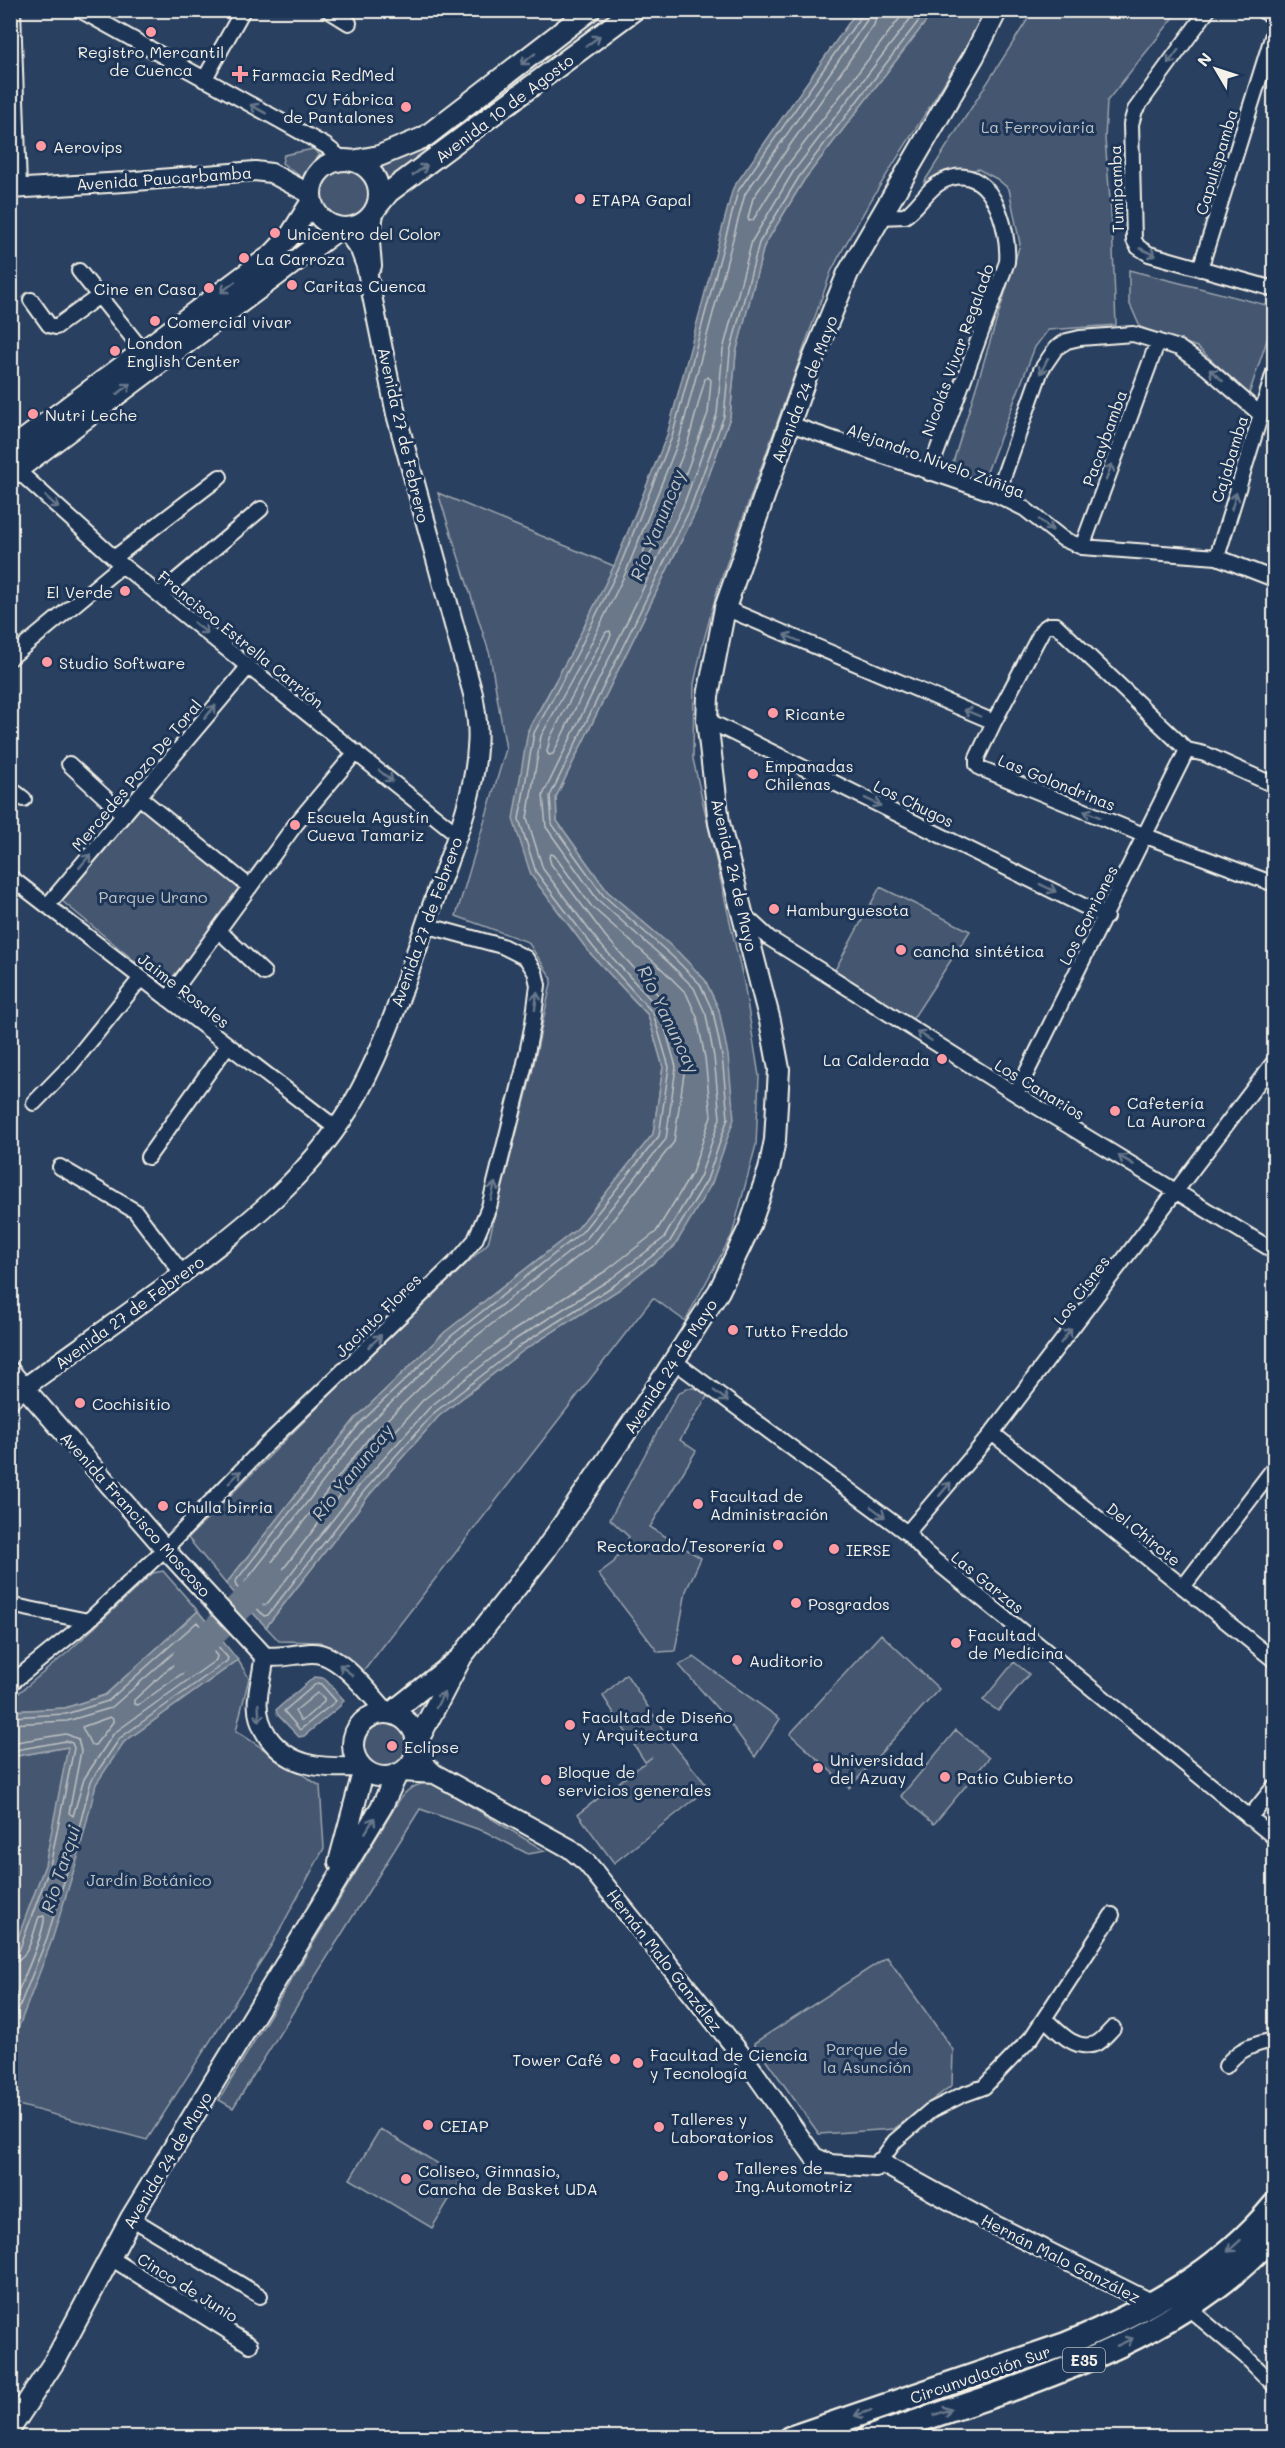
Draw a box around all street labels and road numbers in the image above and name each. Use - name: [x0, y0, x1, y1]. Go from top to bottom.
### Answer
- street label: Avenida 10 de Agosto: [430, 49, 578, 167]
- street label: Capulispamba: [1190, 107, 1242, 217]
- street label: Tumipamba: [1104, 145, 1128, 233]
- street label: Avenida Paucarbamba: [76, 161, 252, 195]
- street label: Nicolás Vivar Regalado: [916, 261, 998, 439]
- street label: Avenida 24 de Mayo: [766, 312, 842, 466]
- street label: Avenida 27 de Febrero: [374, 345, 434, 525]
- street label: Pacaybamba: [1077, 387, 1131, 489]
- street label: Cajabamba: [1206, 413, 1252, 505]
- street label: Alejandro Nivelo Zúñiga: [844, 418, 1028, 502]
- street label: Francisco Estrella Carrión: [154, 565, 328, 713]
- street label: Mercedes Pozo De Toral: [66, 695, 206, 855]
- street label: Las Golondrinas: [995, 749, 1119, 815]
- street label: Los Chugos: [871, 775, 957, 831]
- street label: Avenida 24 de Mayo: [707, 797, 763, 953]
- street label: Avenida 27 de Febrero: [385, 834, 467, 1010]
- street label: Los Gorriones: [1054, 862, 1122, 968]
- street label: Jaime Rosales: [134, 948, 234, 1032]
- street label: Los Canarios: [991, 1054, 1089, 1124]
- street label: Avenida 27 de Febrero: [50, 1251, 208, 1373]
- street label: Los Cisnes: [1048, 1251, 1114, 1329]
- street label: Jacinto Flores: [331, 1269, 425, 1361]
- street label: Avenida 24 de Mayo: [619, 1295, 721, 1437]
- street label: Avenida Francisco Moscoso: [56, 1427, 216, 1601]
- street label: Del Chirote: [1102, 1498, 1186, 1570]
- street label: Las Garzas: [947, 1546, 1029, 1618]
- street label: Hernán Malo Ganzález: [603, 1884, 727, 2036]
- street label: Avenida 24 de Mayo: [118, 2088, 216, 2232]
- street label: Hernán Malo Ganzález: [978, 2209, 1144, 2307]
- street label: Cinco de Junio: [134, 2248, 242, 2326]
- street label: Circunvalación Sur: [907, 2340, 1053, 2408]
- road number: E35: [1063, 2348, 1105, 2372]

